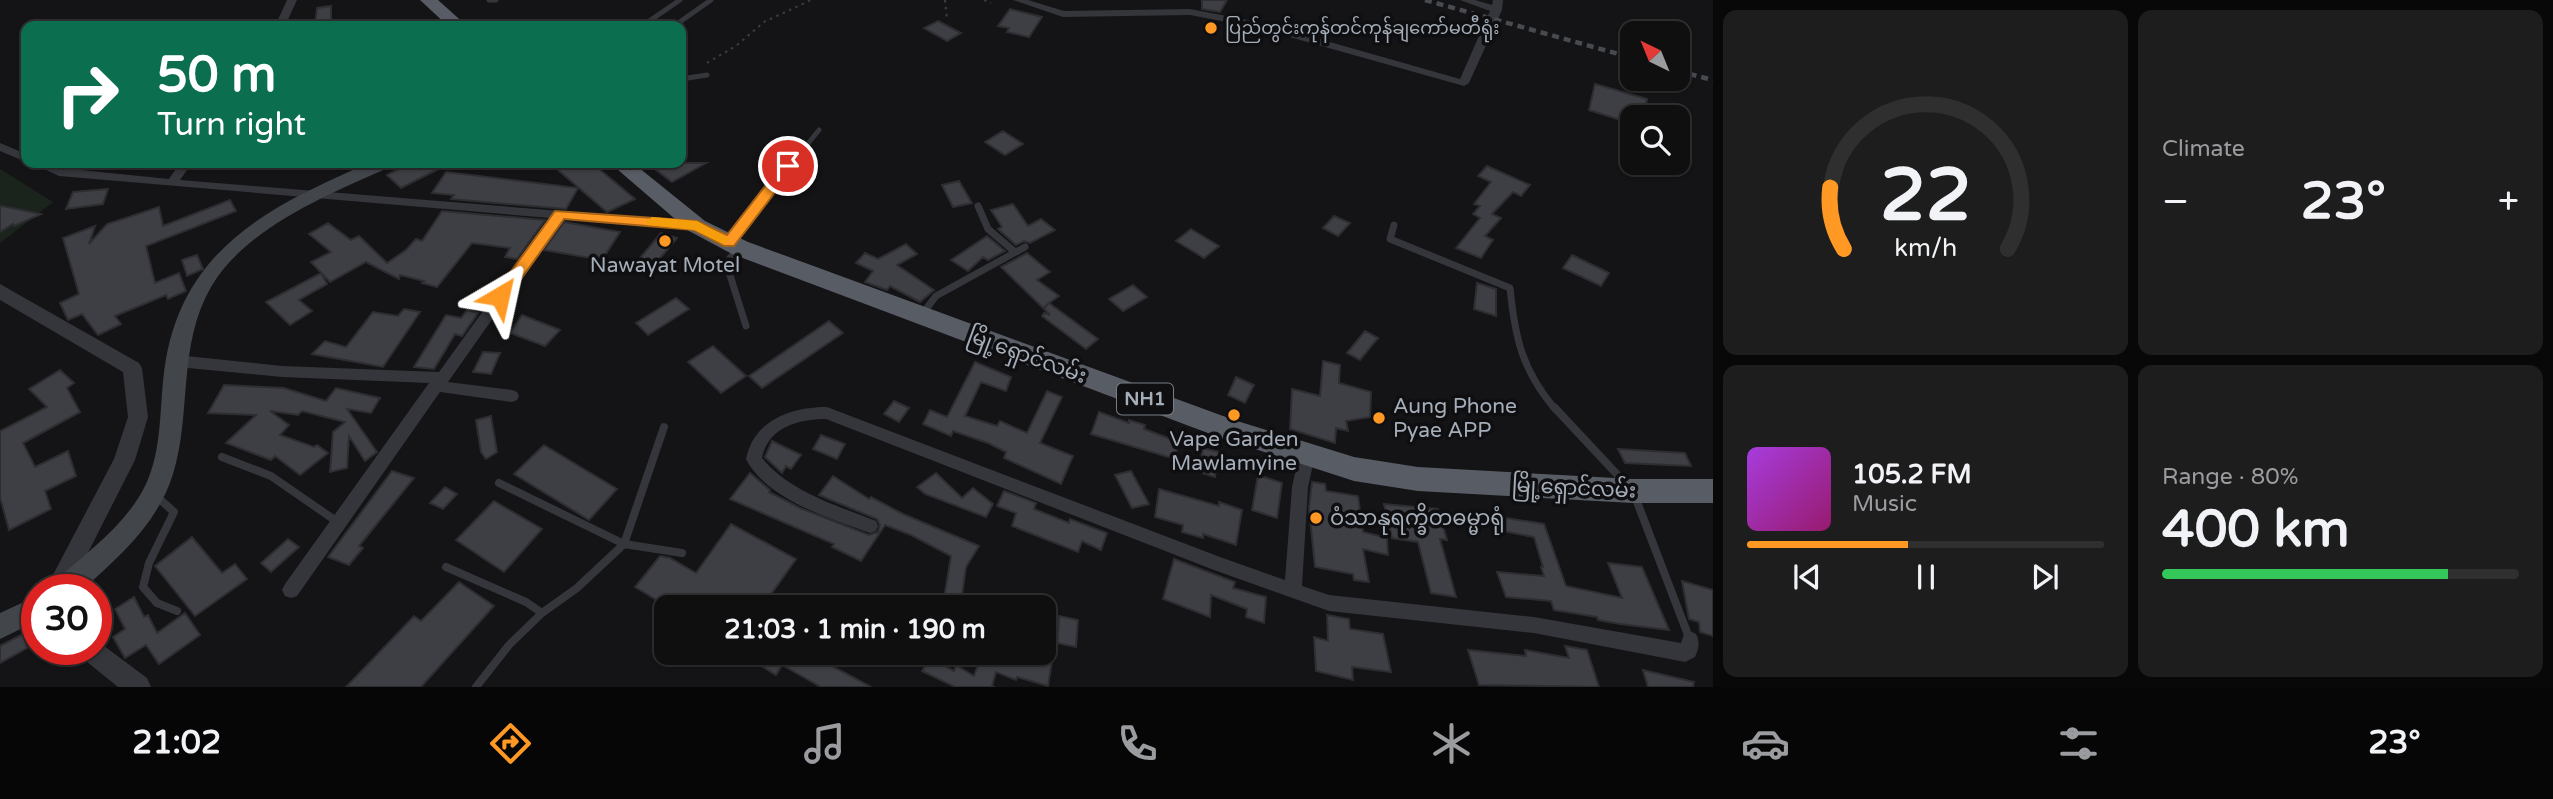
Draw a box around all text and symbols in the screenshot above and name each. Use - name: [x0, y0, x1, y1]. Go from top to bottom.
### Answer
- place label: ပြည်တွင်းကုန်တင်ကုန်ချကော်မတီရုံး: [1225, 14, 1500, 43]
- marker: ပြည်တွင်းကုန်တင်ကုန်ချကော်မတီရုံး: [1203, 20, 1219, 36]
- north arrow: [1620, 21, 1690, 91]
- map controls: [1620, 21, 1690, 175]
- text: 50 m: [157, 46, 276, 105]
- icon: right: [42, 49, 133, 140]
- button: search: [1620, 105, 1690, 175]
- text: Turn right: [157, 106, 306, 144]
- text: Climate: [2162, 135, 2245, 163]
- pin: [758, 136, 818, 196]
- icon: arrive: [769, 147, 807, 185]
- text: 22: [1880, 152, 1971, 240]
- text: 23°: [2301, 170, 2386, 233]
- text: −: [2162, 179, 2189, 225]
- text: +: [2498, 179, 2519, 225]
- text: km/h: [1894, 232, 1957, 262]
- marker: Nawayat Motel: [657, 233, 673, 249]
- place label: Nawayat Motel: [590, 253, 740, 278]
- position arrow: [463, 259, 537, 333]
- street label: မြို့ရှောင်လမ်း: [963, 319, 1091, 393]
- road number: NH1: [1117, 384, 1173, 414]
- place label: Aung Phone Pyae APP: [1393, 394, 1517, 443]
- marker: Vape Garden Mawlamyine: [1226, 407, 1242, 423]
- marker: Aung Phone Pyae APP: [1371, 410, 1387, 426]
- place label: Vape Garden Mawlamyine: [1169, 427, 1299, 476]
- text: 105.2 FM: [1852, 459, 1972, 490]
- text: Range · 80%: [2162, 463, 2298, 491]
- street label: မြို့ရှောင်လမ်း: [1511, 468, 1637, 508]
- text: Music: [1852, 490, 1917, 518]
- text: 400 km: [2162, 498, 2350, 561]
- place label: ဝံသာနုရက္ခိတဓမ္မာရုံ: [1330, 502, 1504, 535]
- marker: ဝံသာနုရက္ခိတဓမ္မာရုံ: [1308, 510, 1324, 526]
- icon: previous: [1788, 558, 1826, 596]
- icon: pause: [1907, 558, 1945, 596]
- icon: next: [2026, 558, 2064, 596]
- speed limit sign: 30: [21, 574, 112, 665]
- text: 21:03 · 1 min · 190 m: [724, 614, 986, 645]
- icon: directions: [486, 719, 535, 768]
- icon: music: [800, 719, 849, 768]
- icon: phone: [1113, 719, 1162, 768]
- icon: climate: [1427, 719, 1476, 768]
- icon: car: [1741, 719, 1790, 768]
- icon: filters: [2054, 719, 2103, 768]
- text: 21:02: [132, 724, 221, 762]
- text: 23°: [2368, 724, 2421, 762]

